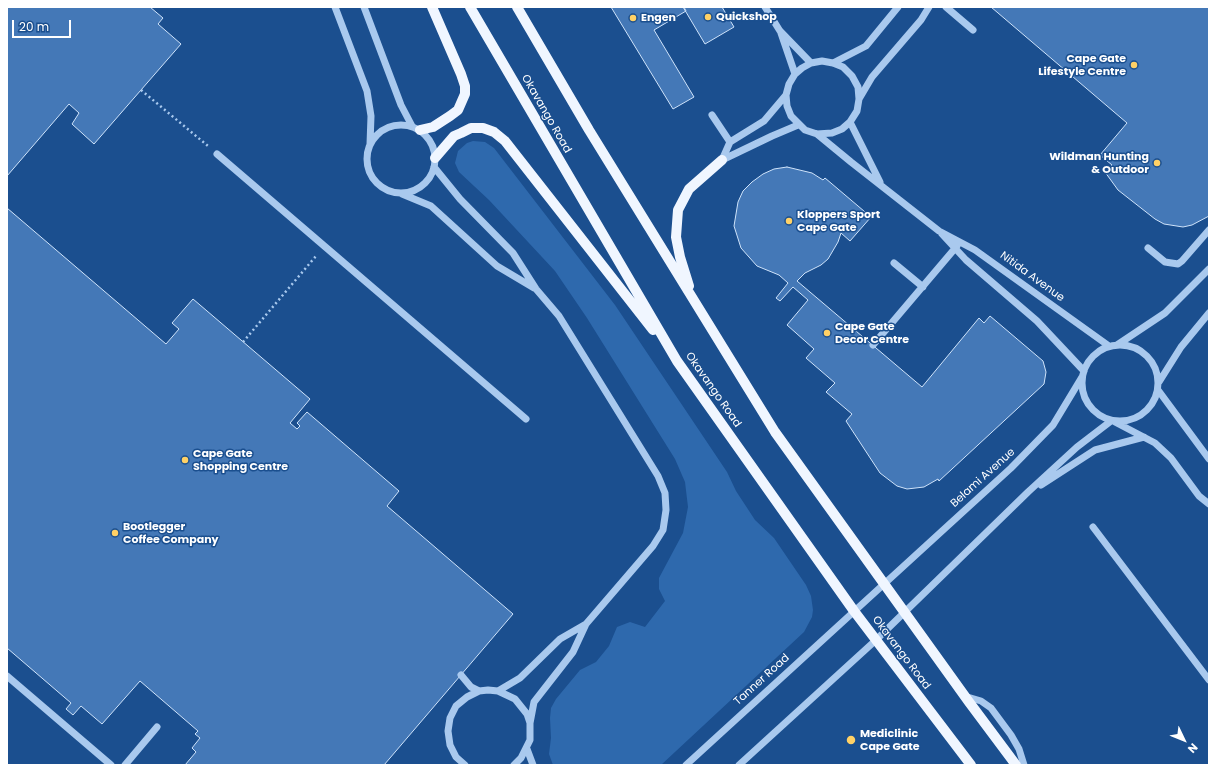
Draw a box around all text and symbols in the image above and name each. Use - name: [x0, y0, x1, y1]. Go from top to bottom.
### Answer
- place label: Quickshop: [716, 10, 777, 24]
- place label: Engen: [641, 11, 676, 25]
- scale bar: [14, 12, 73, 38]
- marker: Quickshop: [703, 12, 713, 22]
- marker: Engen: [628, 13, 638, 23]
- text: 20 m: [19, 18, 49, 35]
- place label: Cape Gate Lifestyle Centre: [1038, 52, 1126, 78]
- marker: Cape Gate Lifestyle Centre: [1129, 60, 1139, 70]
- street label: Okavango Road: [518, 72, 574, 156]
- place label: Wildman Hunting & Outdoor: [1049, 150, 1149, 176]
- marker: Wildman Hunting & Outdoor: [1152, 158, 1162, 168]
- place label: Kloppers Sport Cape Gate: [797, 208, 880, 234]
- marker: Kloppers Sport Cape Gate: [784, 216, 794, 226]
- street label: Nitida Avenue: [997, 249, 1067, 305]
- place label: Cape Gate Decor Centre: [835, 320, 909, 346]
- marker: Cape Gate Decor Centre: [822, 328, 832, 338]
- street label: Okavango Road: [682, 350, 744, 430]
- street label: Belami Avenue: [948, 446, 1018, 510]
- place label: Cape Gate Shopping Centre: [193, 447, 288, 473]
- marker: Cape Gate Shopping Centre: [180, 455, 190, 465]
- place label: Bootlegger Coffee Company: [123, 520, 219, 546]
- marker: Bootlegger Coffee Company: [110, 528, 120, 538]
- street label: Okavango Road: [869, 614, 933, 692]
- street label: Tanner Road: [732, 652, 792, 708]
- north arrow: [1164, 720, 1204, 760]
- place label: Mediclinic Cape Gate: [860, 727, 920, 753]
- marker: Mediclinic Cape Gate: [845, 734, 857, 746]
- text: N: [1184, 740, 1201, 757]

